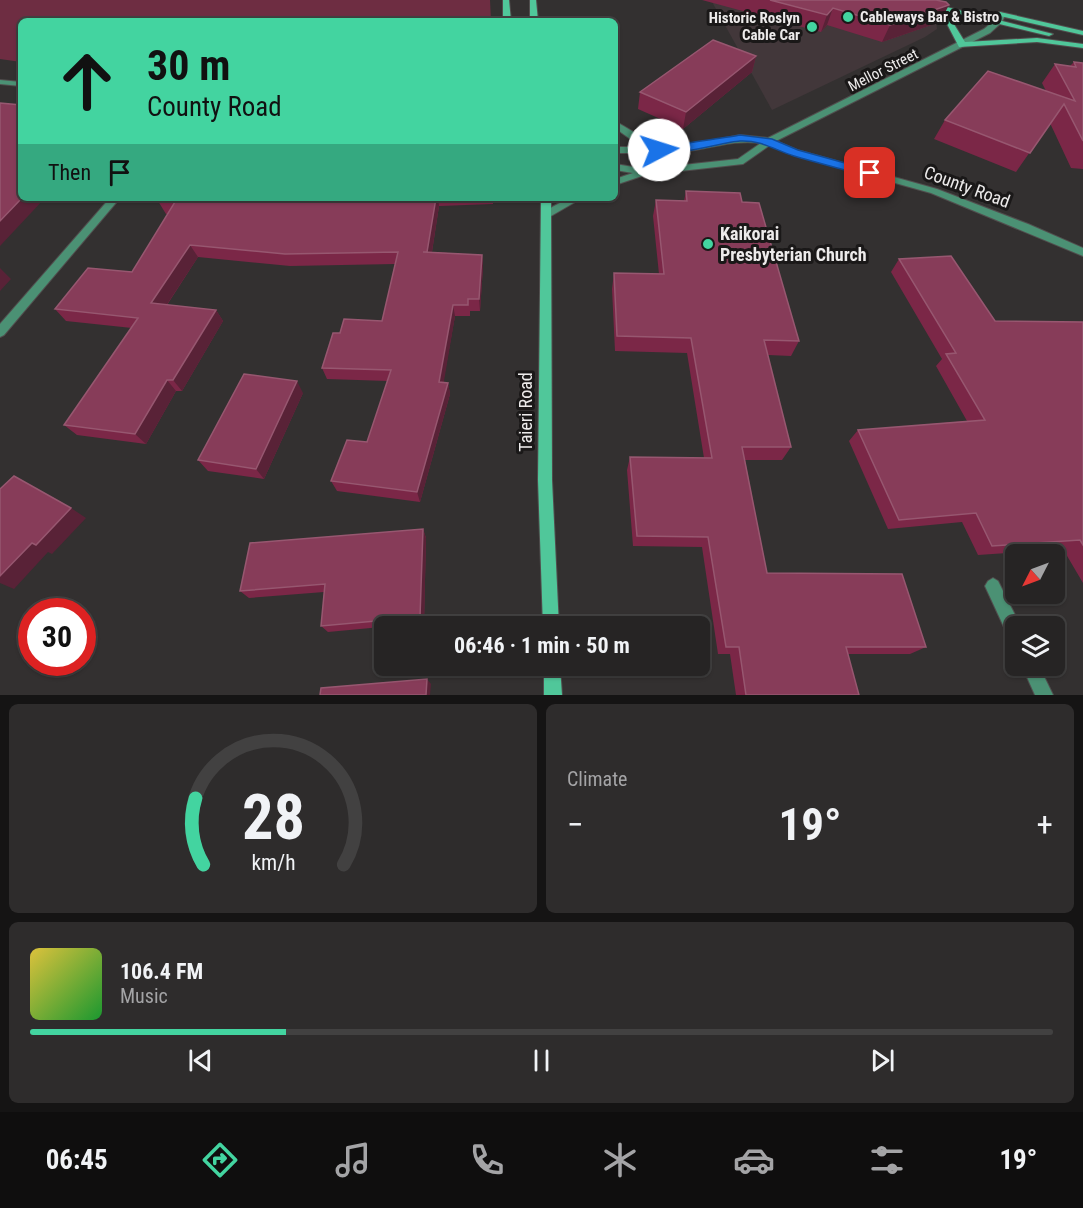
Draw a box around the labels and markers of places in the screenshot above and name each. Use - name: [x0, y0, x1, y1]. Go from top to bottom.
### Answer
- place label: Cableways Bar & Bistro: [860, 8, 999, 26]
- place label: Historic Roslyn Cable Car: [709, 9, 800, 44]
- marker: Cableways Bar & Bistro: [841, 10, 855, 24]
- marker: Historic Roslyn Cable Car: [805, 20, 819, 34]
- pin: [844, 147, 895, 198]
- place label: Kaikorai Presbyterian Church: [720, 223, 867, 265]
- marker: Kaikorai Presbyterian Church: [701, 237, 715, 251]

